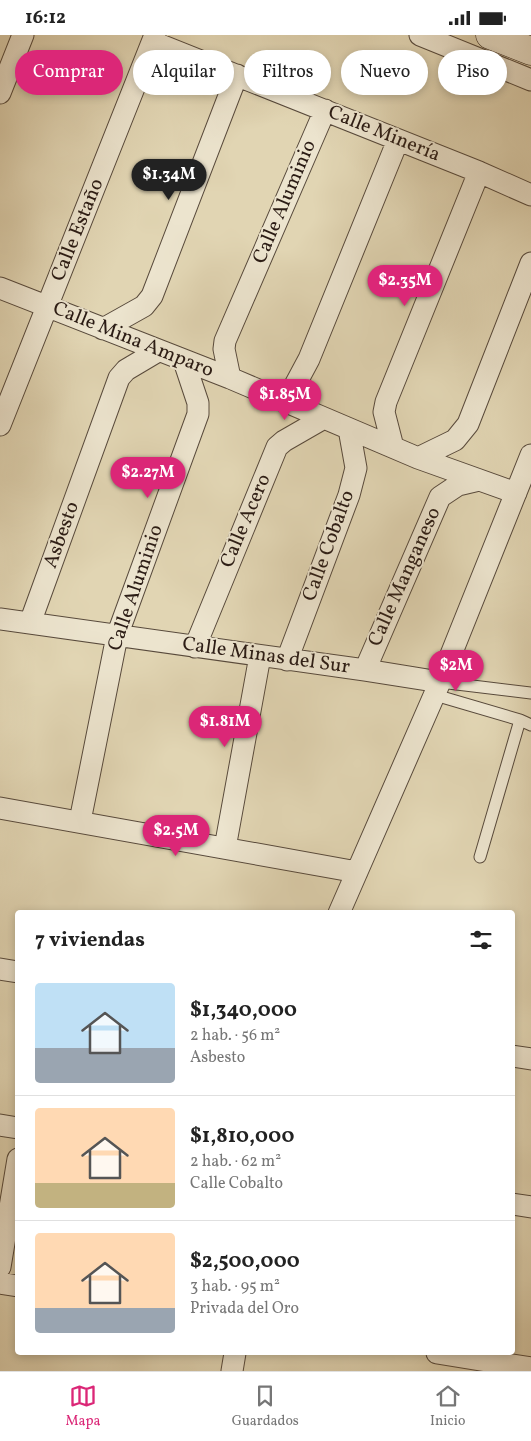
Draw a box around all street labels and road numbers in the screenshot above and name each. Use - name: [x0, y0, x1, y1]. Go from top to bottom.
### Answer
- street label: Calle Minería: [324, 99, 444, 169]
- street label: Calle Aluminio: [246, 136, 324, 268]
- street label: Calle Estaño: [45, 174, 111, 286]
- street label: Calle Mina Amparo: [48, 295, 218, 385]
- street label: Calle Acero: [214, 470, 278, 572]
- street label: Calle Cobalto: [296, 487, 362, 605]
- street label: Asbesto: [37, 498, 87, 572]
- street label: Calle Manganeso: [362, 503, 448, 651]
- street label: Calle Aluminio: [101, 521, 171, 655]
- street label: Calle Minas del Sur: [180, 630, 352, 682]

